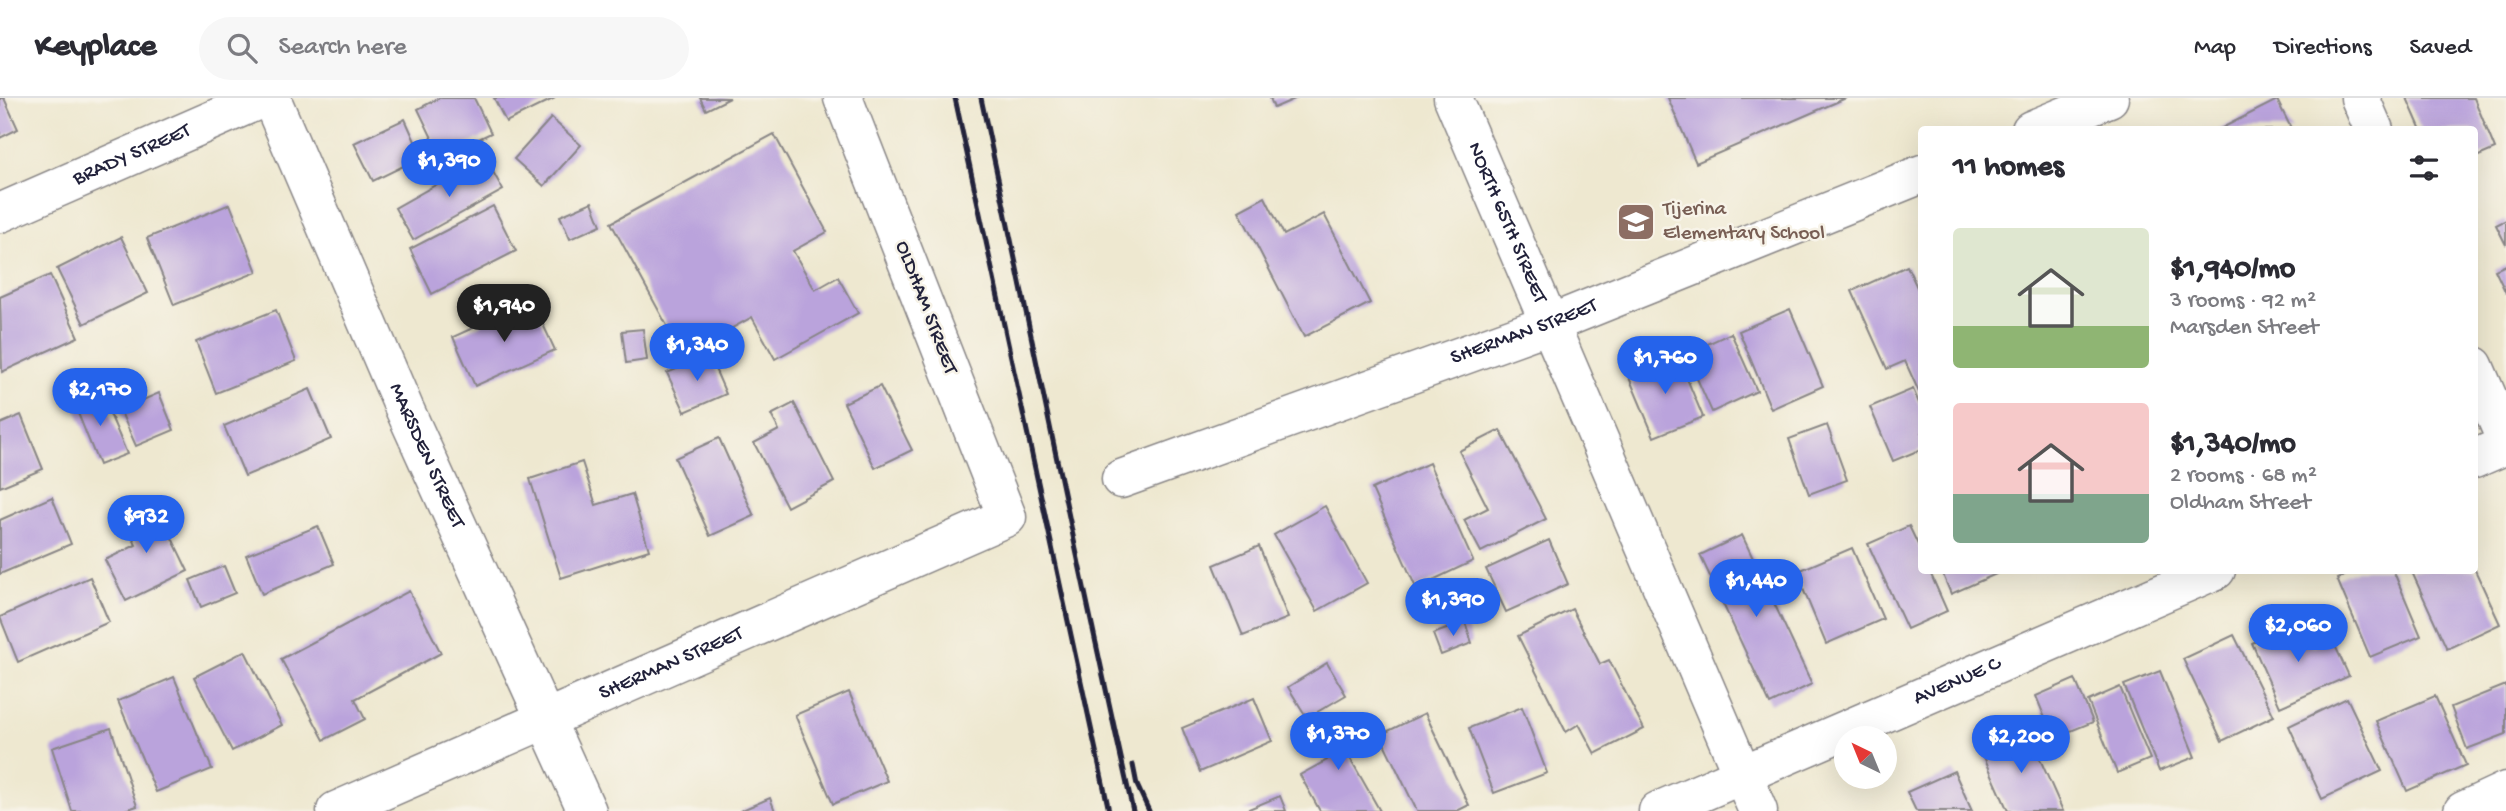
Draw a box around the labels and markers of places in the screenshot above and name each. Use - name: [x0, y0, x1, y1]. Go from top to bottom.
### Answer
- pin: $1,390: [392, 140, 506, 199]
- place label: Tijerina Elementary School: [1662, 198, 1825, 247]
- school or university icon: Tijerina Elementary School: [1615, 201, 1657, 243]
- pin: $1,940: [447, 285, 561, 344]
- pin: $1,340: [640, 324, 754, 383]
- pin: $1,760: [1608, 336, 1722, 396]
- pin: $2,170: [43, 368, 157, 428]
- pin: $932: [105, 496, 187, 555]
- pin: $1,440: [1699, 560, 1813, 619]
- pin: $1,390: [1396, 578, 1510, 638]
- pin: $2,060: [2241, 604, 2355, 664]
- pin: $1,370: [1281, 712, 1395, 772]
- pin: $2,200: [1964, 716, 2078, 775]

